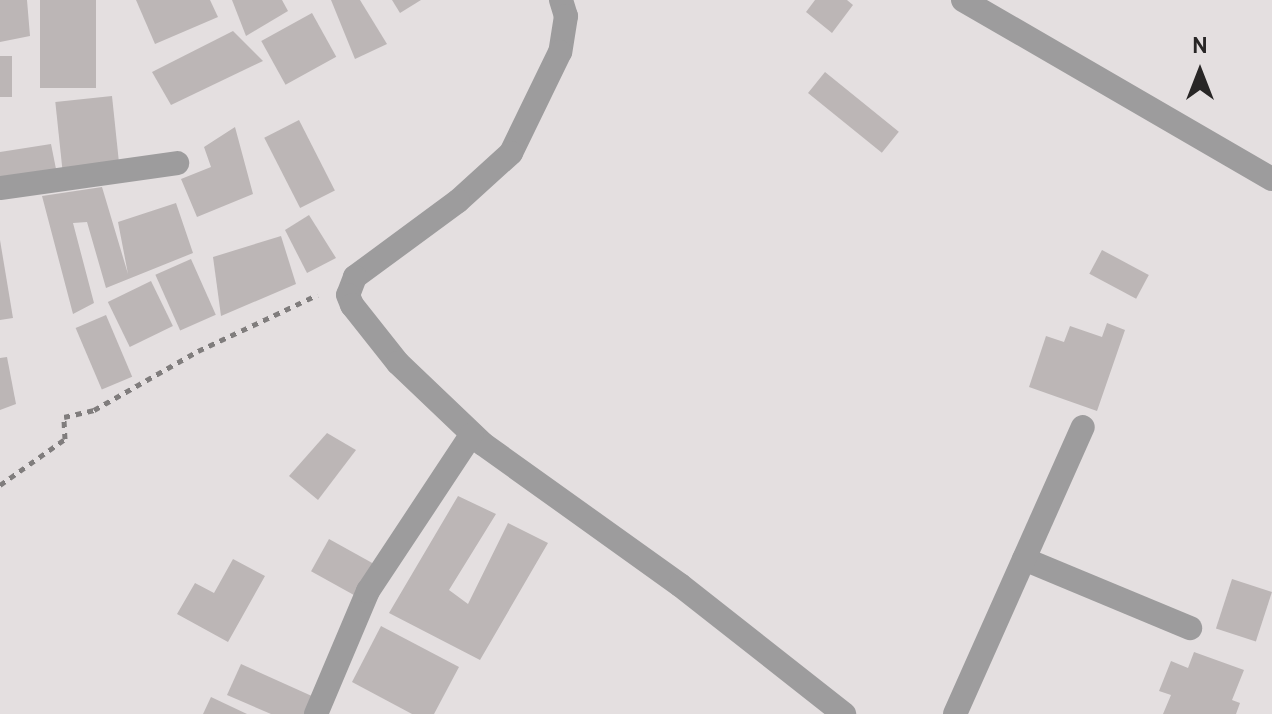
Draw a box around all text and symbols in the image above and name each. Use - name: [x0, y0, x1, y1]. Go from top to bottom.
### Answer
- north arrow: [1160, 32, 1240, 112]
- text: N: [1192, 34, 1208, 61]

